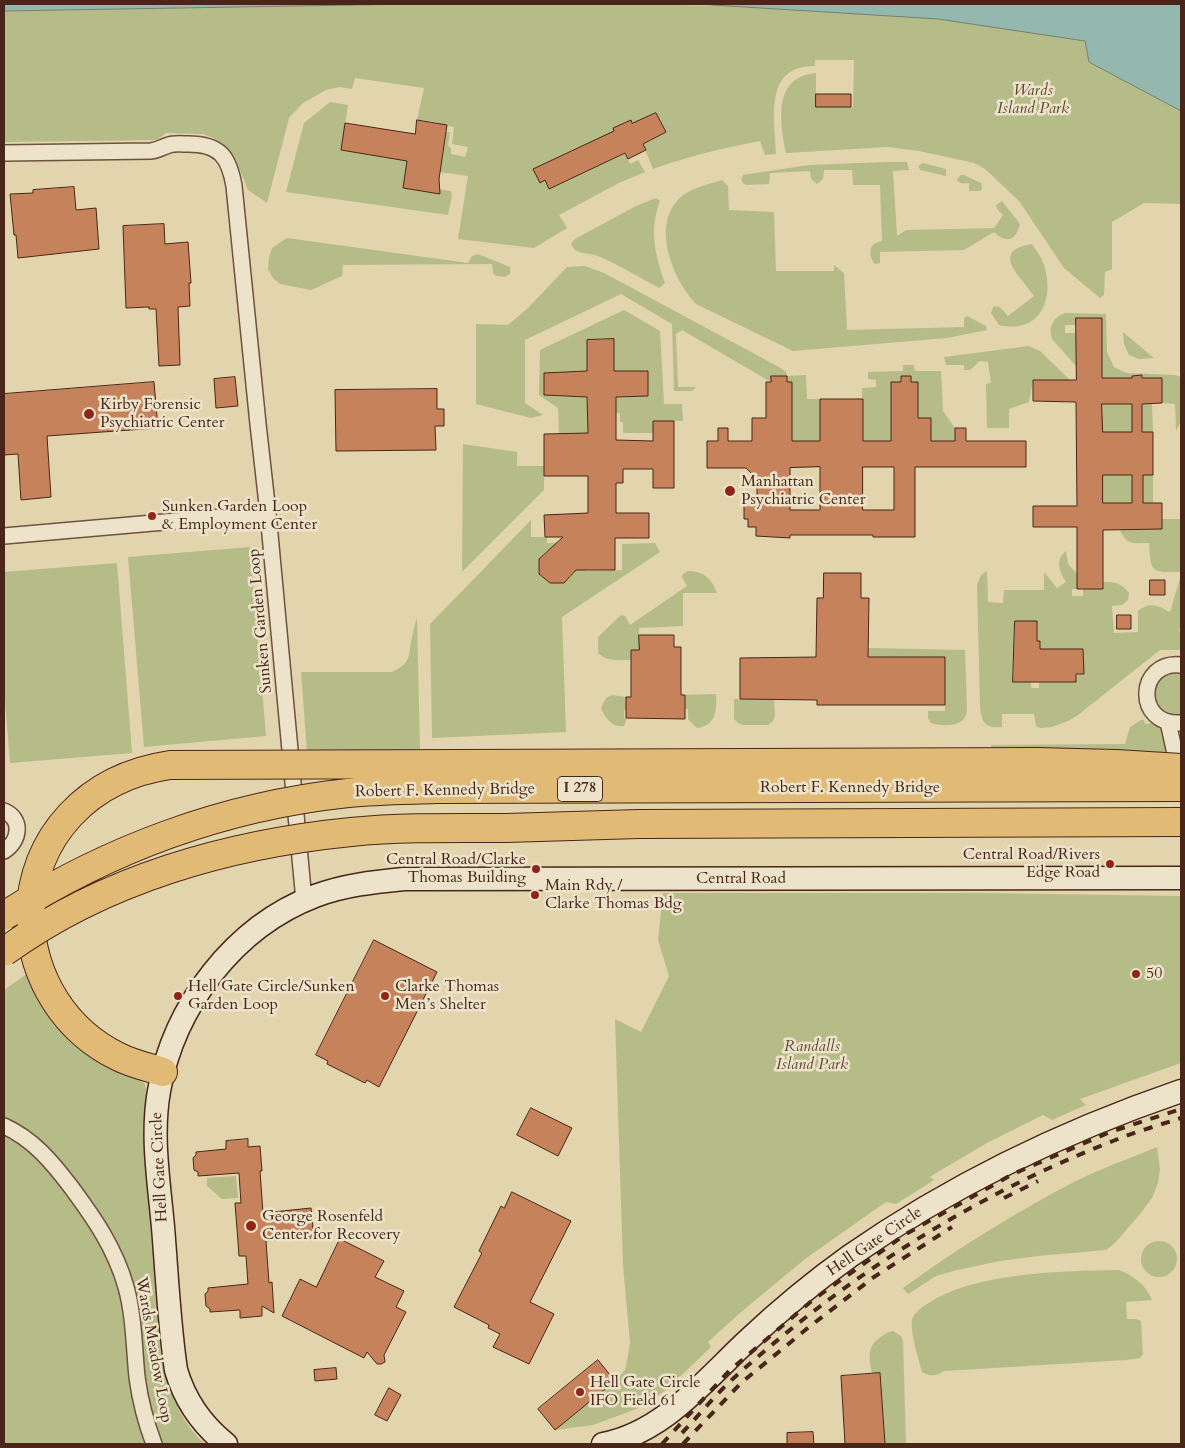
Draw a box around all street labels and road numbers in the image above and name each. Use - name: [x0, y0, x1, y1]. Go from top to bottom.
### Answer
- street label: Sunken Garden Loop: [245, 548, 277, 694]
- road number: I 278: [558, 776, 602, 802]
- street label: Robert F. Kennedy Bridge: [760, 778, 940, 798]
- street label: Robert F. Kennedy Bridge: [355, 780, 535, 802]
- street label: Central Road: [696, 869, 786, 889]
- street label: Hell Gate Circle: [148, 1111, 172, 1223]
- street label: Hell Gate Circle: [824, 1203, 926, 1281]
- street label: Wards Meadow Loop: [131, 1276, 175, 1424]

